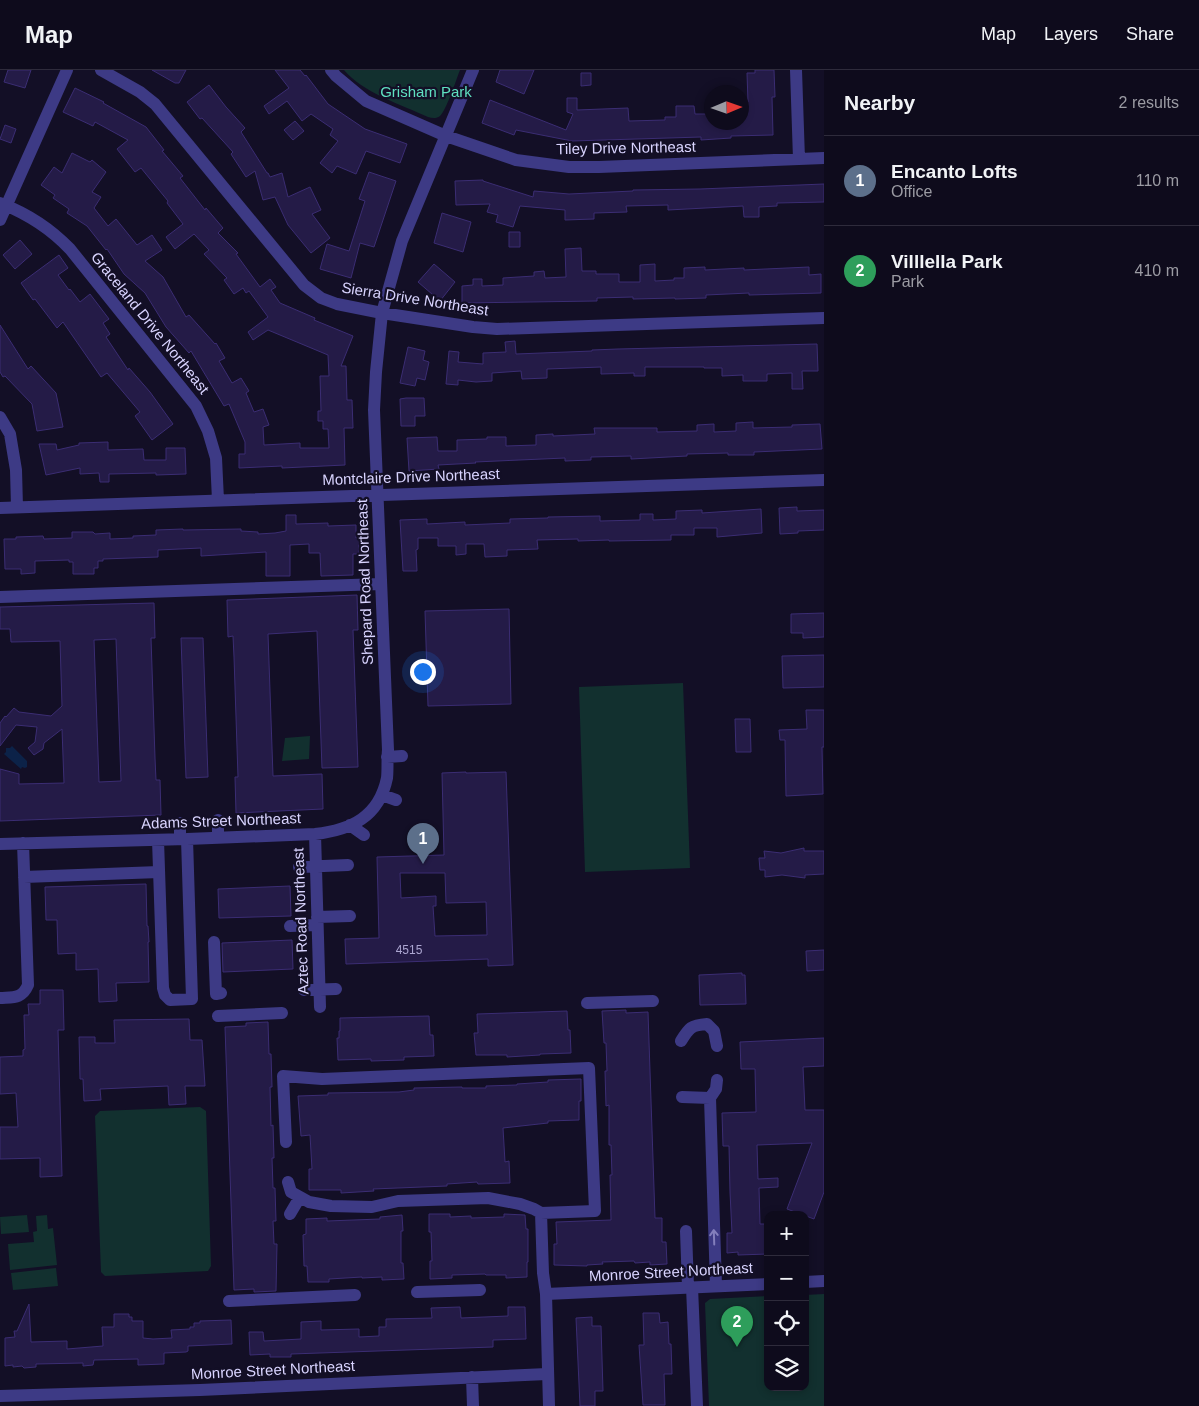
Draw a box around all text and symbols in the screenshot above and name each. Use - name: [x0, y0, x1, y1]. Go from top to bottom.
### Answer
- text: Map: [25, 21, 73, 48]
- text: Map: [981, 24, 1016, 44]
- text: Layers: [1044, 24, 1098, 44]
- text: Share: [1126, 24, 1174, 44]
- park label: Grisham Park: [380, 83, 472, 100]
- north arrow: [704, 85, 749, 130]
- text: Nearby: [844, 91, 915, 114]
- text: 2 results: [1119, 94, 1179, 111]
- street label: Tiley Drive Northeast: [556, 138, 697, 157]
- text: Encanto Lofts: [891, 161, 1018, 182]
- text: 1: [856, 172, 864, 189]
- text: 110 m: [1136, 172, 1179, 189]
- text: Office: [891, 183, 933, 200]
- street label: Graceland Drive Northeast: [88, 248, 213, 398]
- text: Villlella Park: [891, 251, 1003, 272]
- text: 2: [856, 262, 864, 279]
- text: 410 m: [1135, 262, 1179, 279]
- text: Park: [891, 273, 924, 290]
- street label: Sierra Drive Northeast: [340, 279, 491, 319]
- street label: Montclaire Drive Northeast: [322, 465, 501, 488]
- street label: Shepard Road Northeast: [353, 498, 376, 665]
- your location: [410, 659, 436, 685]
- street label: Adams Street Northeast: [141, 809, 302, 832]
- pin: 1: [407, 823, 439, 864]
- street label: Aztec Road Northeast: [289, 847, 312, 995]
- house number: 4515: [396, 943, 423, 957]
- map controls: [764, 1211, 809, 1391]
- button: +: [764, 1211, 809, 1256]
- one-way arrow: [709, 1229, 719, 1246]
- button: −: [764, 1256, 809, 1301]
- street label: Monroe Street Northeast: [589, 1259, 754, 1284]
- button: locate: [764, 1301, 809, 1346]
- pin: 2: [721, 1306, 753, 1347]
- button: layers: [764, 1346, 809, 1391]
- street label: Monroe Street Northeast: [191, 1357, 356, 1382]

